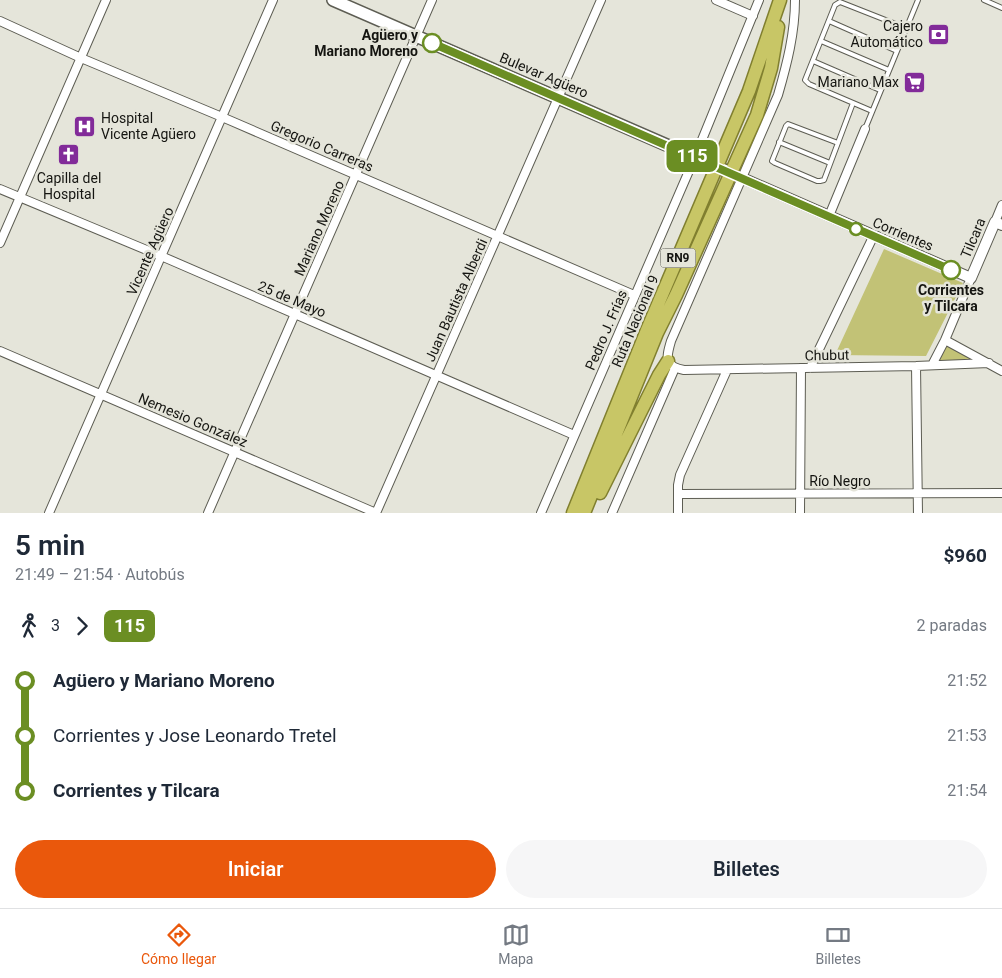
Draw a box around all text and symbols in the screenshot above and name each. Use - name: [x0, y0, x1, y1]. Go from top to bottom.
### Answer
- place label: Cajero Automático: [851, 18, 923, 50]
- bank icon: Cajero Automático: [927, 22, 951, 46]
- place label: Agüero y Mariano Moreno: [314, 27, 419, 59]
- marker: Agüero y Mariano Moreno: [422, 33, 442, 53]
- street label: Bulevar Agüero: [497, 49, 591, 101]
- supermarket icon: Mariano Max: [903, 70, 927, 94]
- place label: Mariano Max: [817, 74, 899, 90]
- place label: Hospital Vicente Agüero: [101, 110, 196, 142]
- hospital icon: Hospital Vicente Agüero: [73, 114, 97, 138]
- street label: Gregorio Carreras: [268, 117, 376, 175]
- line badge: 115: [663, 140, 721, 172]
- church icon: Capilla del Hospital: [57, 143, 81, 167]
- text: 115: [677, 145, 707, 166]
- place label: Capilla del Hospital: [37, 170, 101, 202]
- street label: Mariano Moreno: [291, 178, 347, 278]
- street label: Vicente Agüero: [123, 204, 177, 298]
- street label: Corrientes: [870, 214, 936, 254]
- street label: Tilcara: [957, 215, 989, 261]
- unlabelled marker: [849, 222, 863, 236]
- street label: Juan Bautista Alberdi: [422, 236, 490, 364]
- road number: RN9: [660, 248, 696, 268]
- marker: Corrientes y Tilcara: [941, 260, 961, 280]
- street label: Ruta Nacional 9: [608, 273, 662, 369]
- street label: 25 de Mayo: [256, 278, 328, 320]
- place label: Corrientes y Tilcara: [918, 282, 984, 314]
- street label: Pedro J. Frías: [582, 287, 630, 373]
- street label: Chubut: [805, 347, 850, 363]
- street label: Nemesio González: [136, 390, 250, 450]
- street label: Río Negro: [809, 473, 871, 489]
- text: 5 min: [15, 529, 85, 562]
- text: $960: [943, 544, 987, 567]
- text: 21:49 – 21:54 · Autobús: [15, 565, 185, 584]
- icon: walk: [15, 612, 43, 640]
- icon: forward: [68, 612, 96, 640]
- text: 115: [114, 615, 145, 636]
- text: 3: [51, 616, 60, 635]
- text: 2 paradas: [917, 616, 987, 635]
- text: Agüero y Mariano Moreno: [53, 669, 275, 692]
- text: 21:52: [947, 671, 987, 690]
- text: Corrientes y Jose Leonardo Tretel: [53, 724, 337, 747]
- text: 21:53: [947, 726, 987, 745]
- text: Corrientes y Tilcara: [53, 779, 220, 802]
- text: 21:54: [947, 781, 987, 800]
- button: Iniciar: [15, 840, 496, 898]
- button: Billetes: [506, 840, 987, 898]
- tab: Cómo llegar: [141, 921, 216, 967]
- tab: Mapa: [498, 921, 534, 967]
- tab: Billetes: [815, 921, 861, 967]

